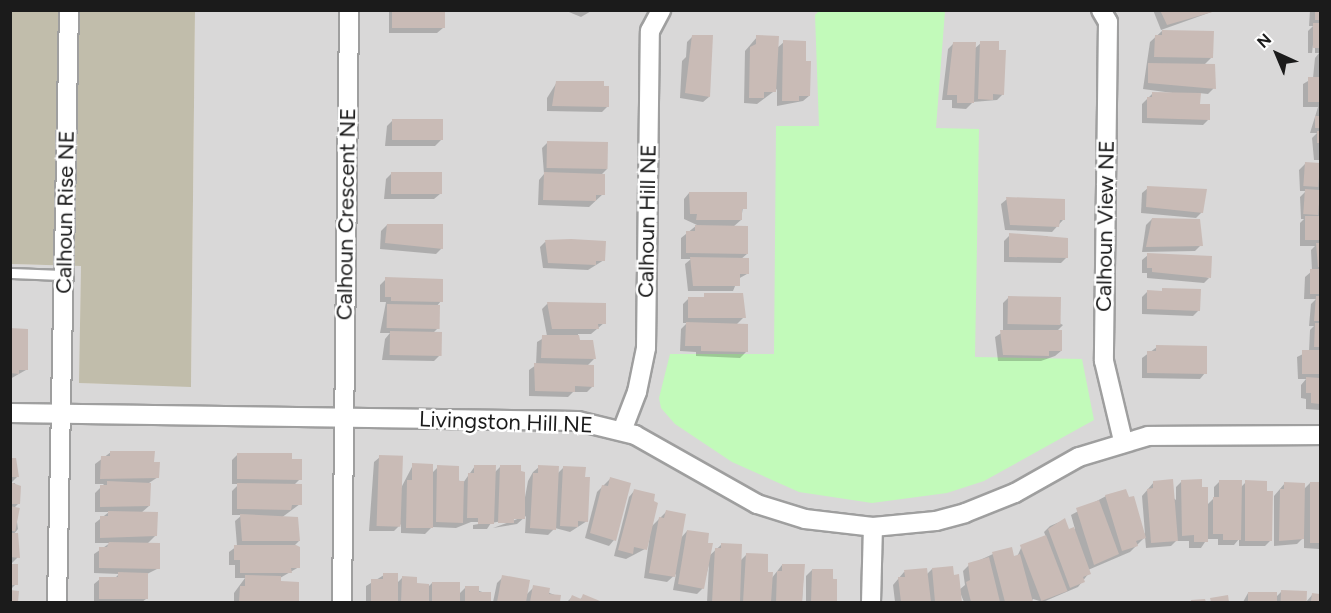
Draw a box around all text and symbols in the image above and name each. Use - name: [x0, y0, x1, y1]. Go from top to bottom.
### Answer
- north arrow: [1247, 24, 1307, 84]
- text: N: [1253, 30, 1275, 52]
- street label: Calhoun Crescent NE: [331, 108, 361, 320]
- street label: Calhoun Rise NE: [50, 130, 80, 294]
- street label: Calhoun View NE: [1090, 140, 1120, 312]
- street label: Calhoun Hill NE: [632, 144, 662, 298]
- street label: Livingston Hill NE: [419, 406, 593, 438]

